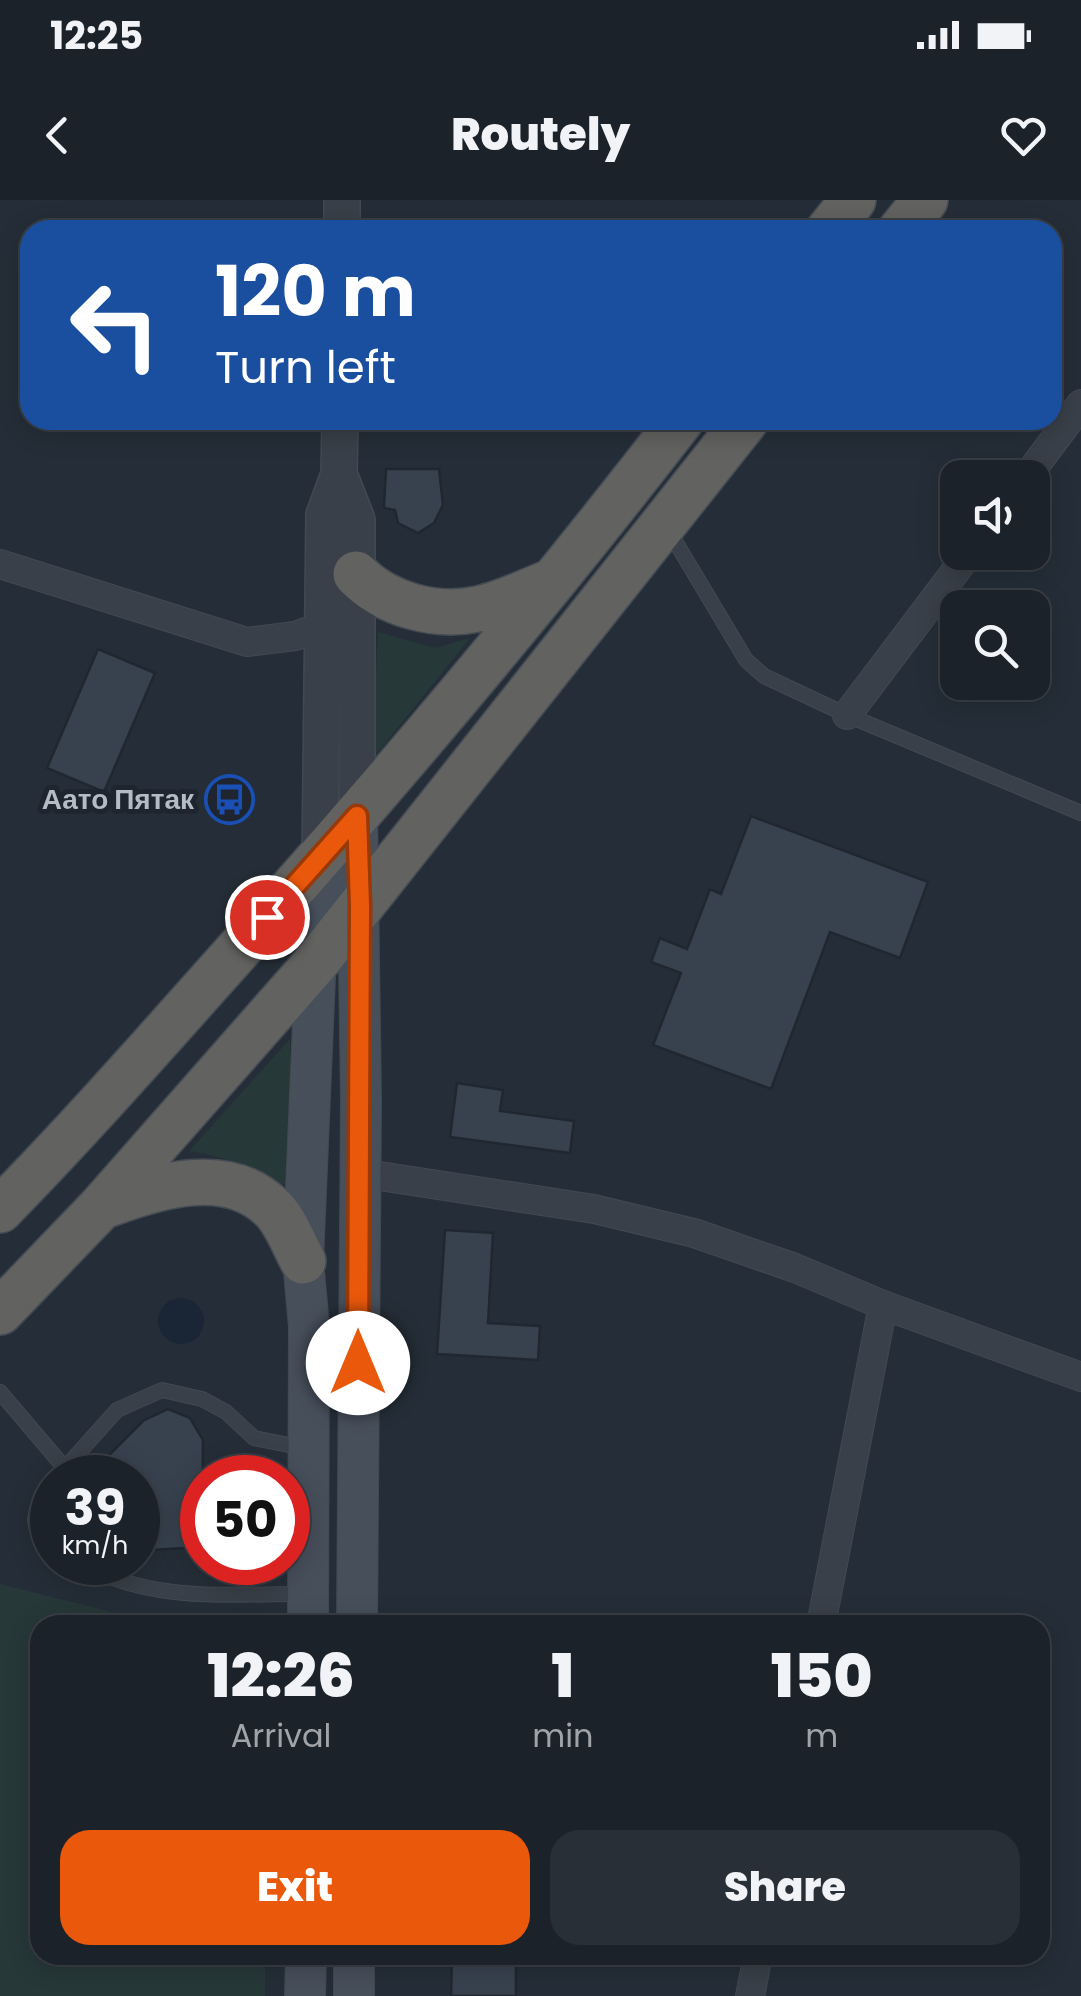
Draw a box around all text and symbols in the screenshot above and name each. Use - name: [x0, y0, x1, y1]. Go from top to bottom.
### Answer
- text: 12:25: [50, 9, 143, 62]
- text: Routely: [451, 103, 630, 166]
- icon: back: [30, 108, 85, 163]
- icon: heart: [996, 108, 1051, 163]
- text: 120 m: [215, 242, 416, 341]
- icon: left: [50, 260, 180, 390]
- text: Turn left: [215, 336, 396, 399]
- map controls: [940, 460, 1050, 700]
- button: sound: [940, 460, 1050, 570]
- button: search: [940, 590, 1050, 700]
- bus stop icon: Аато Пятак: [203, 773, 255, 825]
- place label: Аато Пятак: [42, 780, 195, 819]
- pin: [225, 875, 310, 960]
- icon: arrive: [240, 890, 295, 945]
- position arrow: [306, 1311, 410, 1415]
- speed limit sign: 50: [180, 1455, 310, 1585]
- text: 39: [65, 1472, 126, 1543]
- text: km/h: [62, 1528, 128, 1563]
- text: 12:26: [207, 1634, 355, 1718]
- text: 1: [551, 1634, 575, 1718]
- text: 150: [771, 1634, 873, 1718]
- text: Arrival: [231, 1713, 332, 1758]
- text: min: [532, 1713, 594, 1758]
- text: m: [805, 1713, 838, 1758]
- button: Exit: [60, 1830, 530, 1945]
- button: Share: [550, 1830, 1020, 1945]

